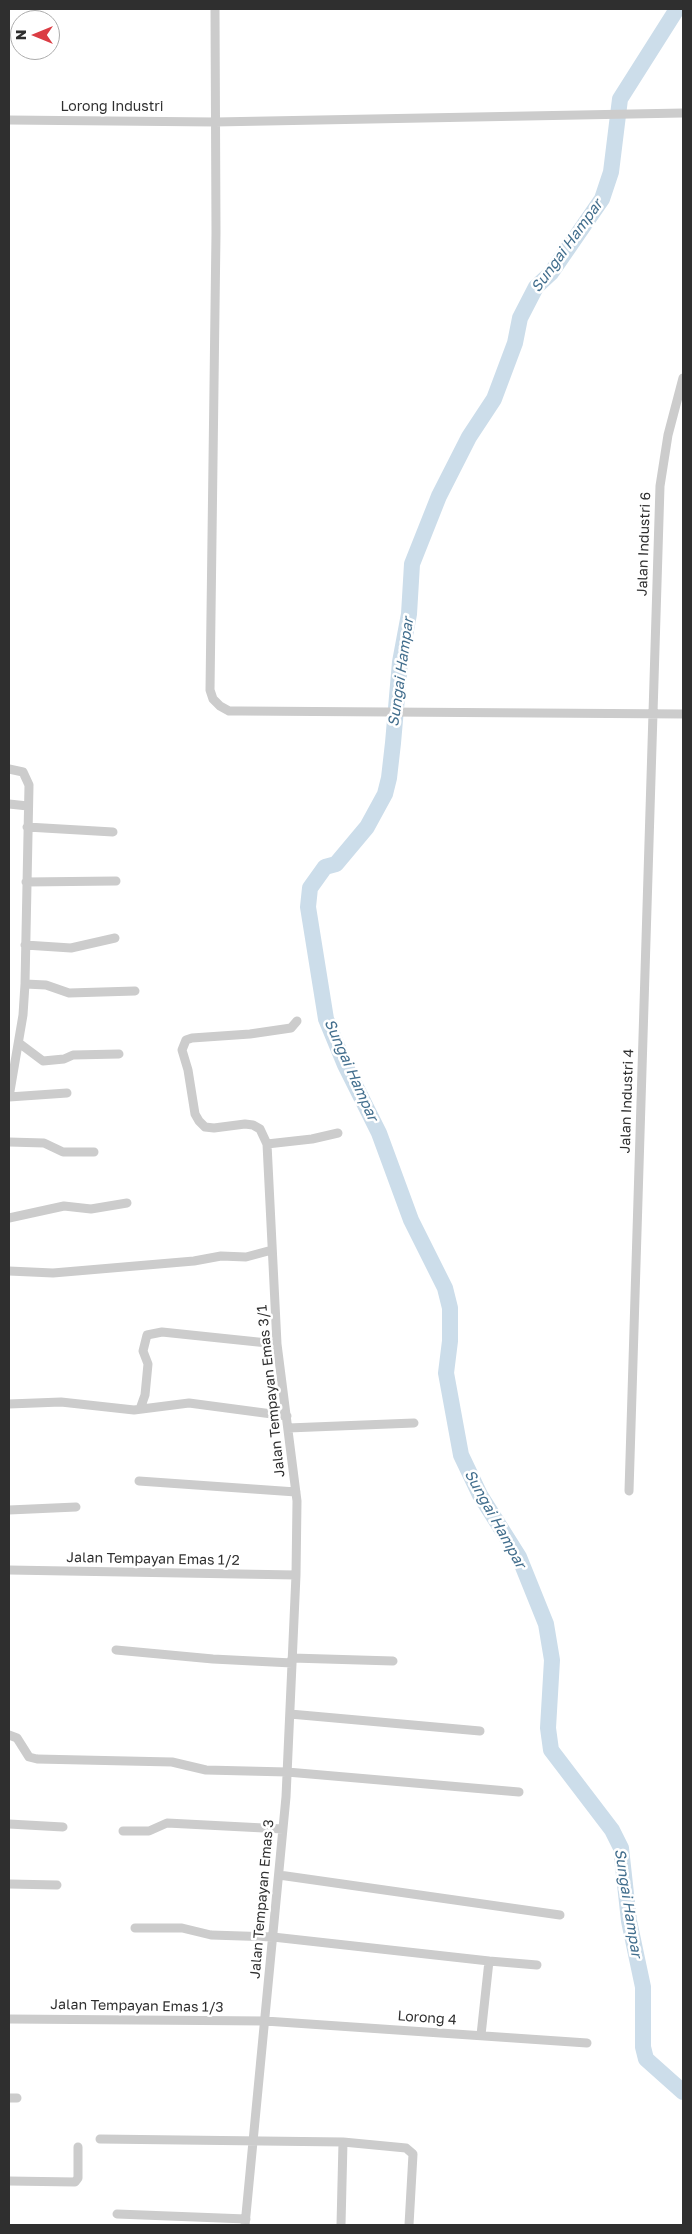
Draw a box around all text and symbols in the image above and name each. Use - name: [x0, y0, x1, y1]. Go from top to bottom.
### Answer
- north arrow: [10, 10, 60, 60]
- text: N: [12, 30, 29, 40]
- street label: Lorong Industri: [61, 99, 163, 115]
- water label: Sungai Hampar: [527, 196, 607, 296]
- street label: Jalan Industri 6: [634, 492, 654, 596]
- water label: Sungai Hampar: [384, 616, 418, 728]
- water label: Sungai Hampar: [320, 1016, 382, 1124]
- street label: Jalan Industri 4: [617, 1048, 637, 1154]
- street label: Jalan Tempayan Emas 3/1: [254, 1304, 288, 1478]
- water label: Sungai Hampar: [460, 1467, 530, 1571]
- street label: Jalan Tempayan Emas 1/2: [66, 1549, 240, 1569]
- street label: Jalan Tempayan Emas 3: [247, 1819, 277, 1979]
- water label: Sungai Hampar: [611, 1847, 645, 1959]
- street label: Jalan Tempayan Emas 1/3: [50, 1996, 224, 2016]
- street label: Lorong 4: [397, 2008, 457, 2028]

